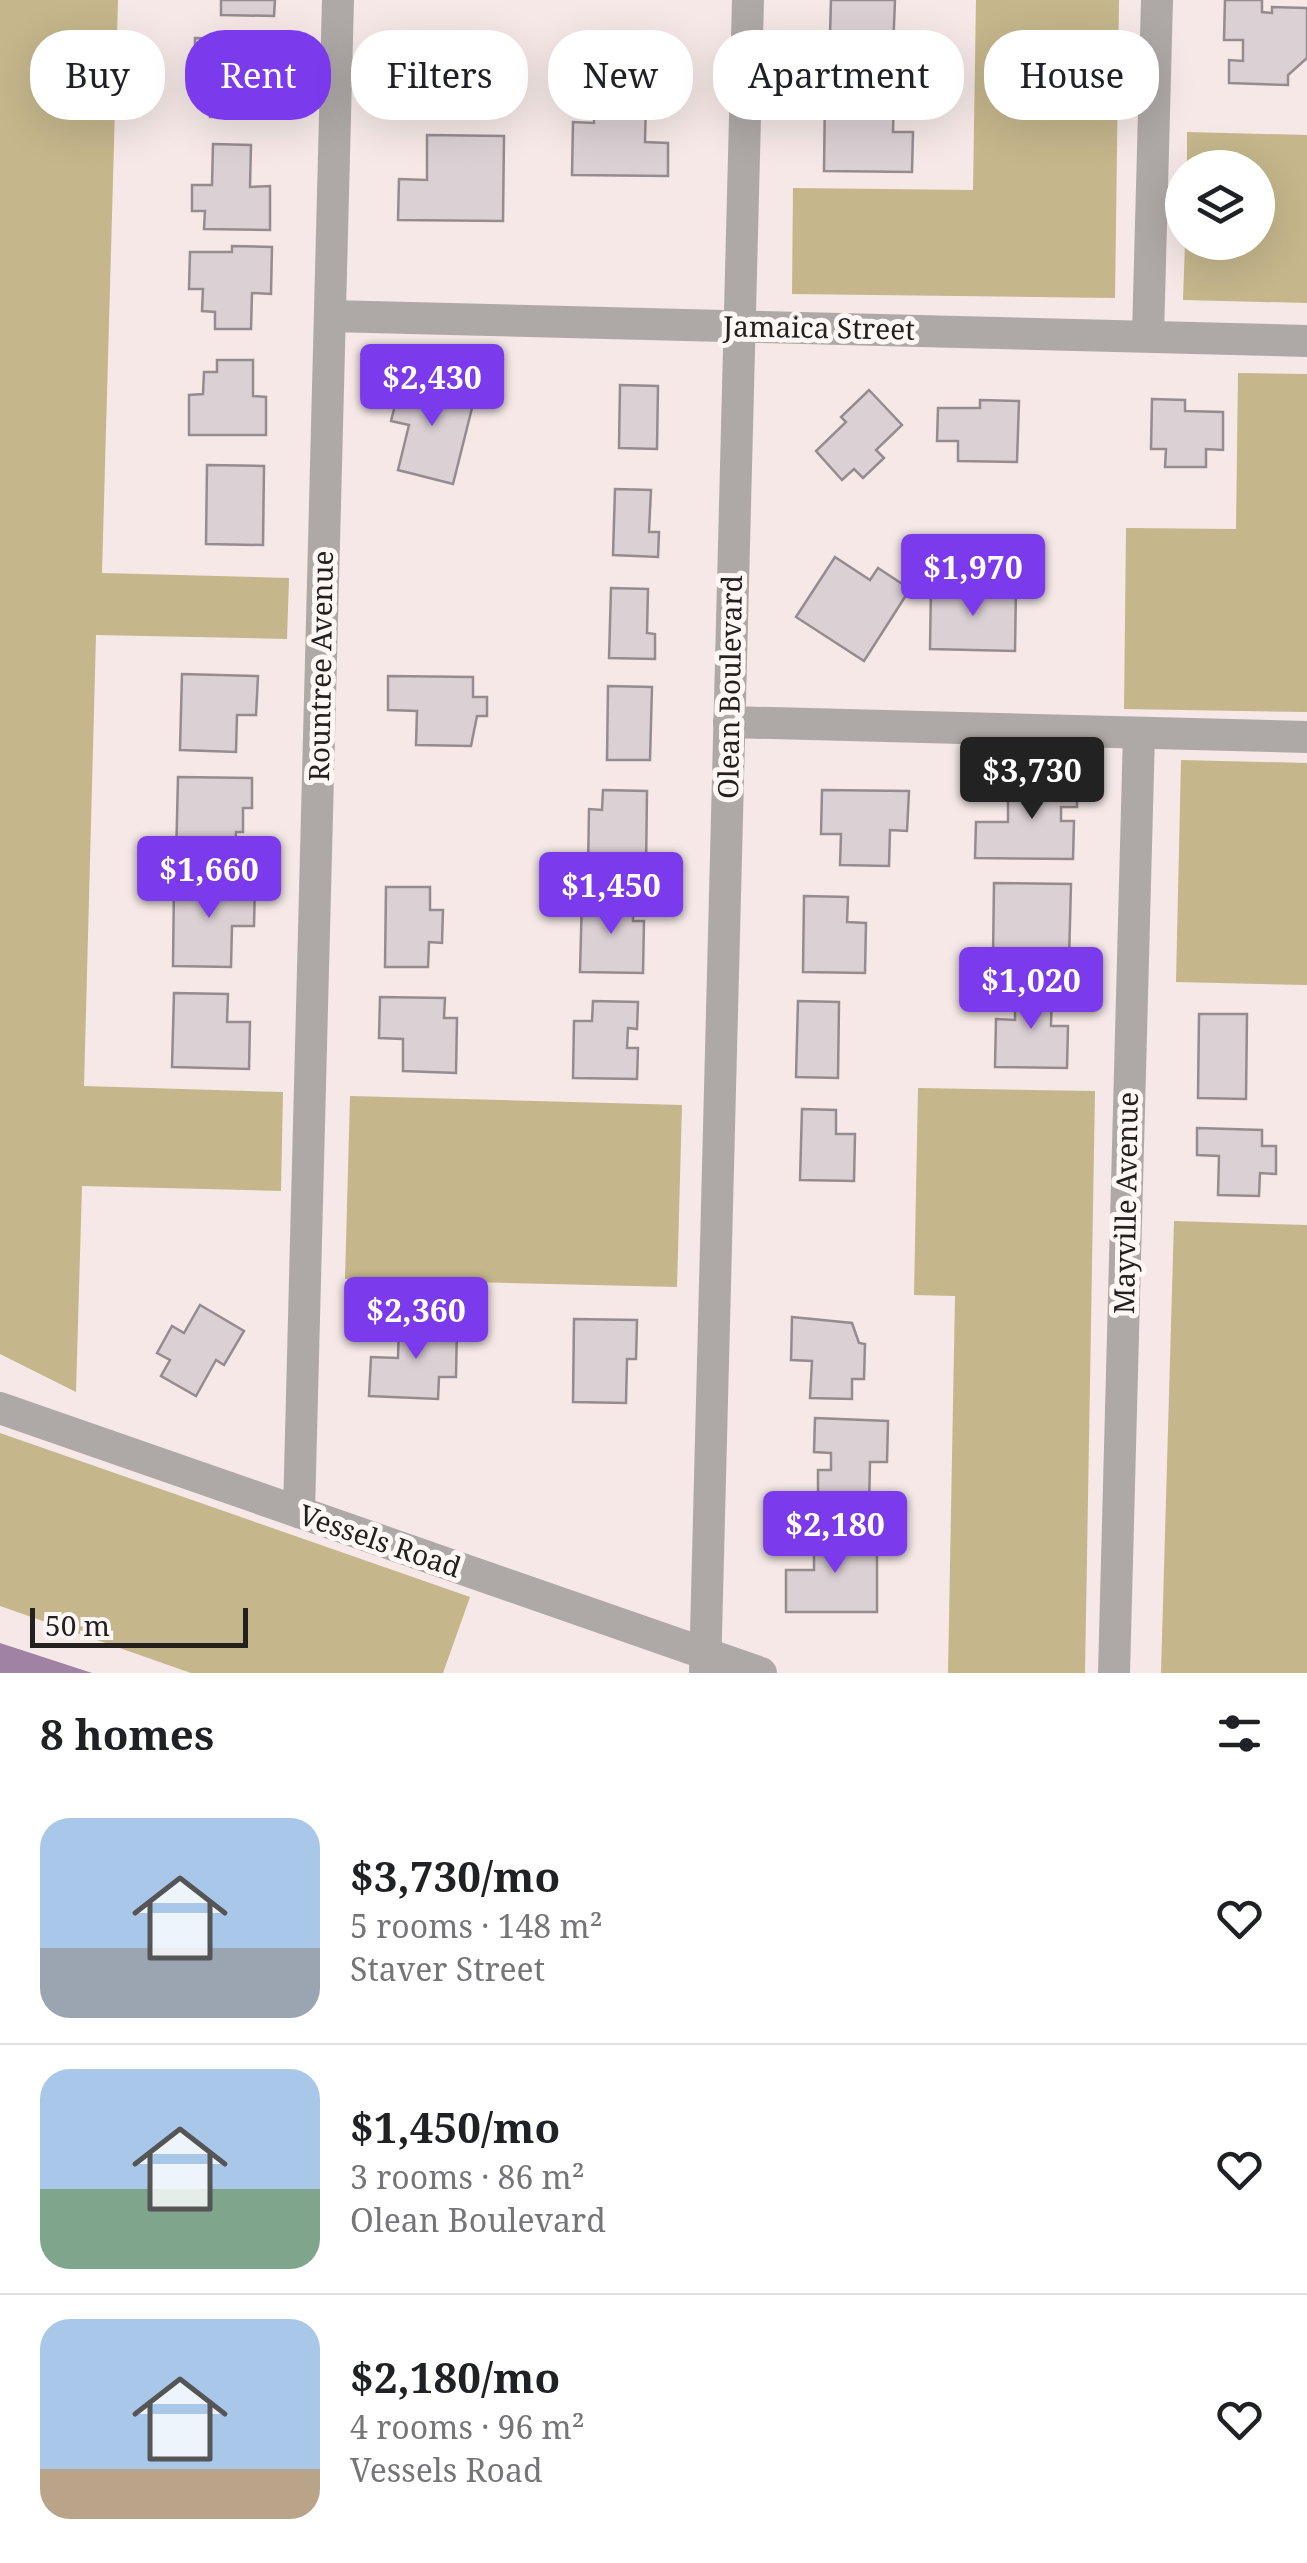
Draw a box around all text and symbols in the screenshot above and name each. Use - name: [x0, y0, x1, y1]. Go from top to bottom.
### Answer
- chip: Buy: [30, 30, 165, 120]
- chip: Rent: [185, 30, 331, 120]
- chip: Filters: [351, 30, 528, 120]
- chip: New: [548, 30, 693, 120]
- chip: Apartment: [713, 30, 964, 120]
- chip: House: [984, 30, 1159, 120]
- map controls: [1165, 150, 1275, 260]
- button: layers: [1165, 150, 1275, 260]
- street label: Jamaica Street: [722, 306, 915, 348]
- pin: $2,430: [351, 344, 513, 429]
- text: $2,430: [382, 355, 482, 398]
- pin: $1,970: [892, 534, 1054, 619]
- text: $1,970: [923, 545, 1023, 588]
- street label: Rountree Avenue: [299, 550, 341, 782]
- street label: Olean Boulevard: [708, 575, 750, 799]
- pin: $3,730: [951, 737, 1113, 822]
- text: $3,730: [982, 748, 1082, 791]
- pin: $1,660: [128, 836, 290, 921]
- text: $1,660: [159, 847, 259, 890]
- pin: $1,450: [530, 852, 692, 937]
- text: $1,450: [561, 863, 661, 906]
- pin: $1,020: [950, 947, 1112, 1032]
- text: $1,020: [981, 958, 1081, 1001]
- street label: Mayville Avenue: [1104, 1092, 1146, 1314]
- pin: $2,360: [335, 1277, 497, 1362]
- text: $2,360: [366, 1288, 466, 1331]
- pin: $2,180: [754, 1491, 916, 1576]
- street label: Vessels Road: [294, 1495, 466, 1585]
- text: $2,180: [785, 1502, 885, 1545]
- scale bar: [30, 1603, 248, 1648]
- text: 50 m: [45, 1606, 110, 1644]
- text: 8 homes: [40, 1705, 214, 1762]
- icon: filters: [1212, 1706, 1267, 1761]
- text: $3,730/mo: [350, 1847, 560, 1904]
- icon: home: [120, 1858, 240, 1978]
- icon: heart: [1212, 1891, 1267, 1946]
- text: 5 rooms · 148 m²: [350, 1904, 603, 1947]
- text: Staver Street: [350, 1947, 545, 1990]
- text: $1,450/mo: [350, 2098, 560, 2155]
- icon: home: [120, 2109, 240, 2229]
- icon: heart: [1212, 2142, 1267, 2197]
- text: 3 rooms · 86 m²: [350, 2155, 585, 2198]
- text: Olean Boulevard: [350, 2198, 606, 2241]
- text: $2,180/mo: [350, 2348, 560, 2405]
- icon: home: [120, 2359, 240, 2479]
- icon: heart: [1212, 2392, 1267, 2447]
- text: 4 rooms · 96 m²: [350, 2405, 585, 2448]
- text: Vessels Road: [350, 2448, 543, 2491]

